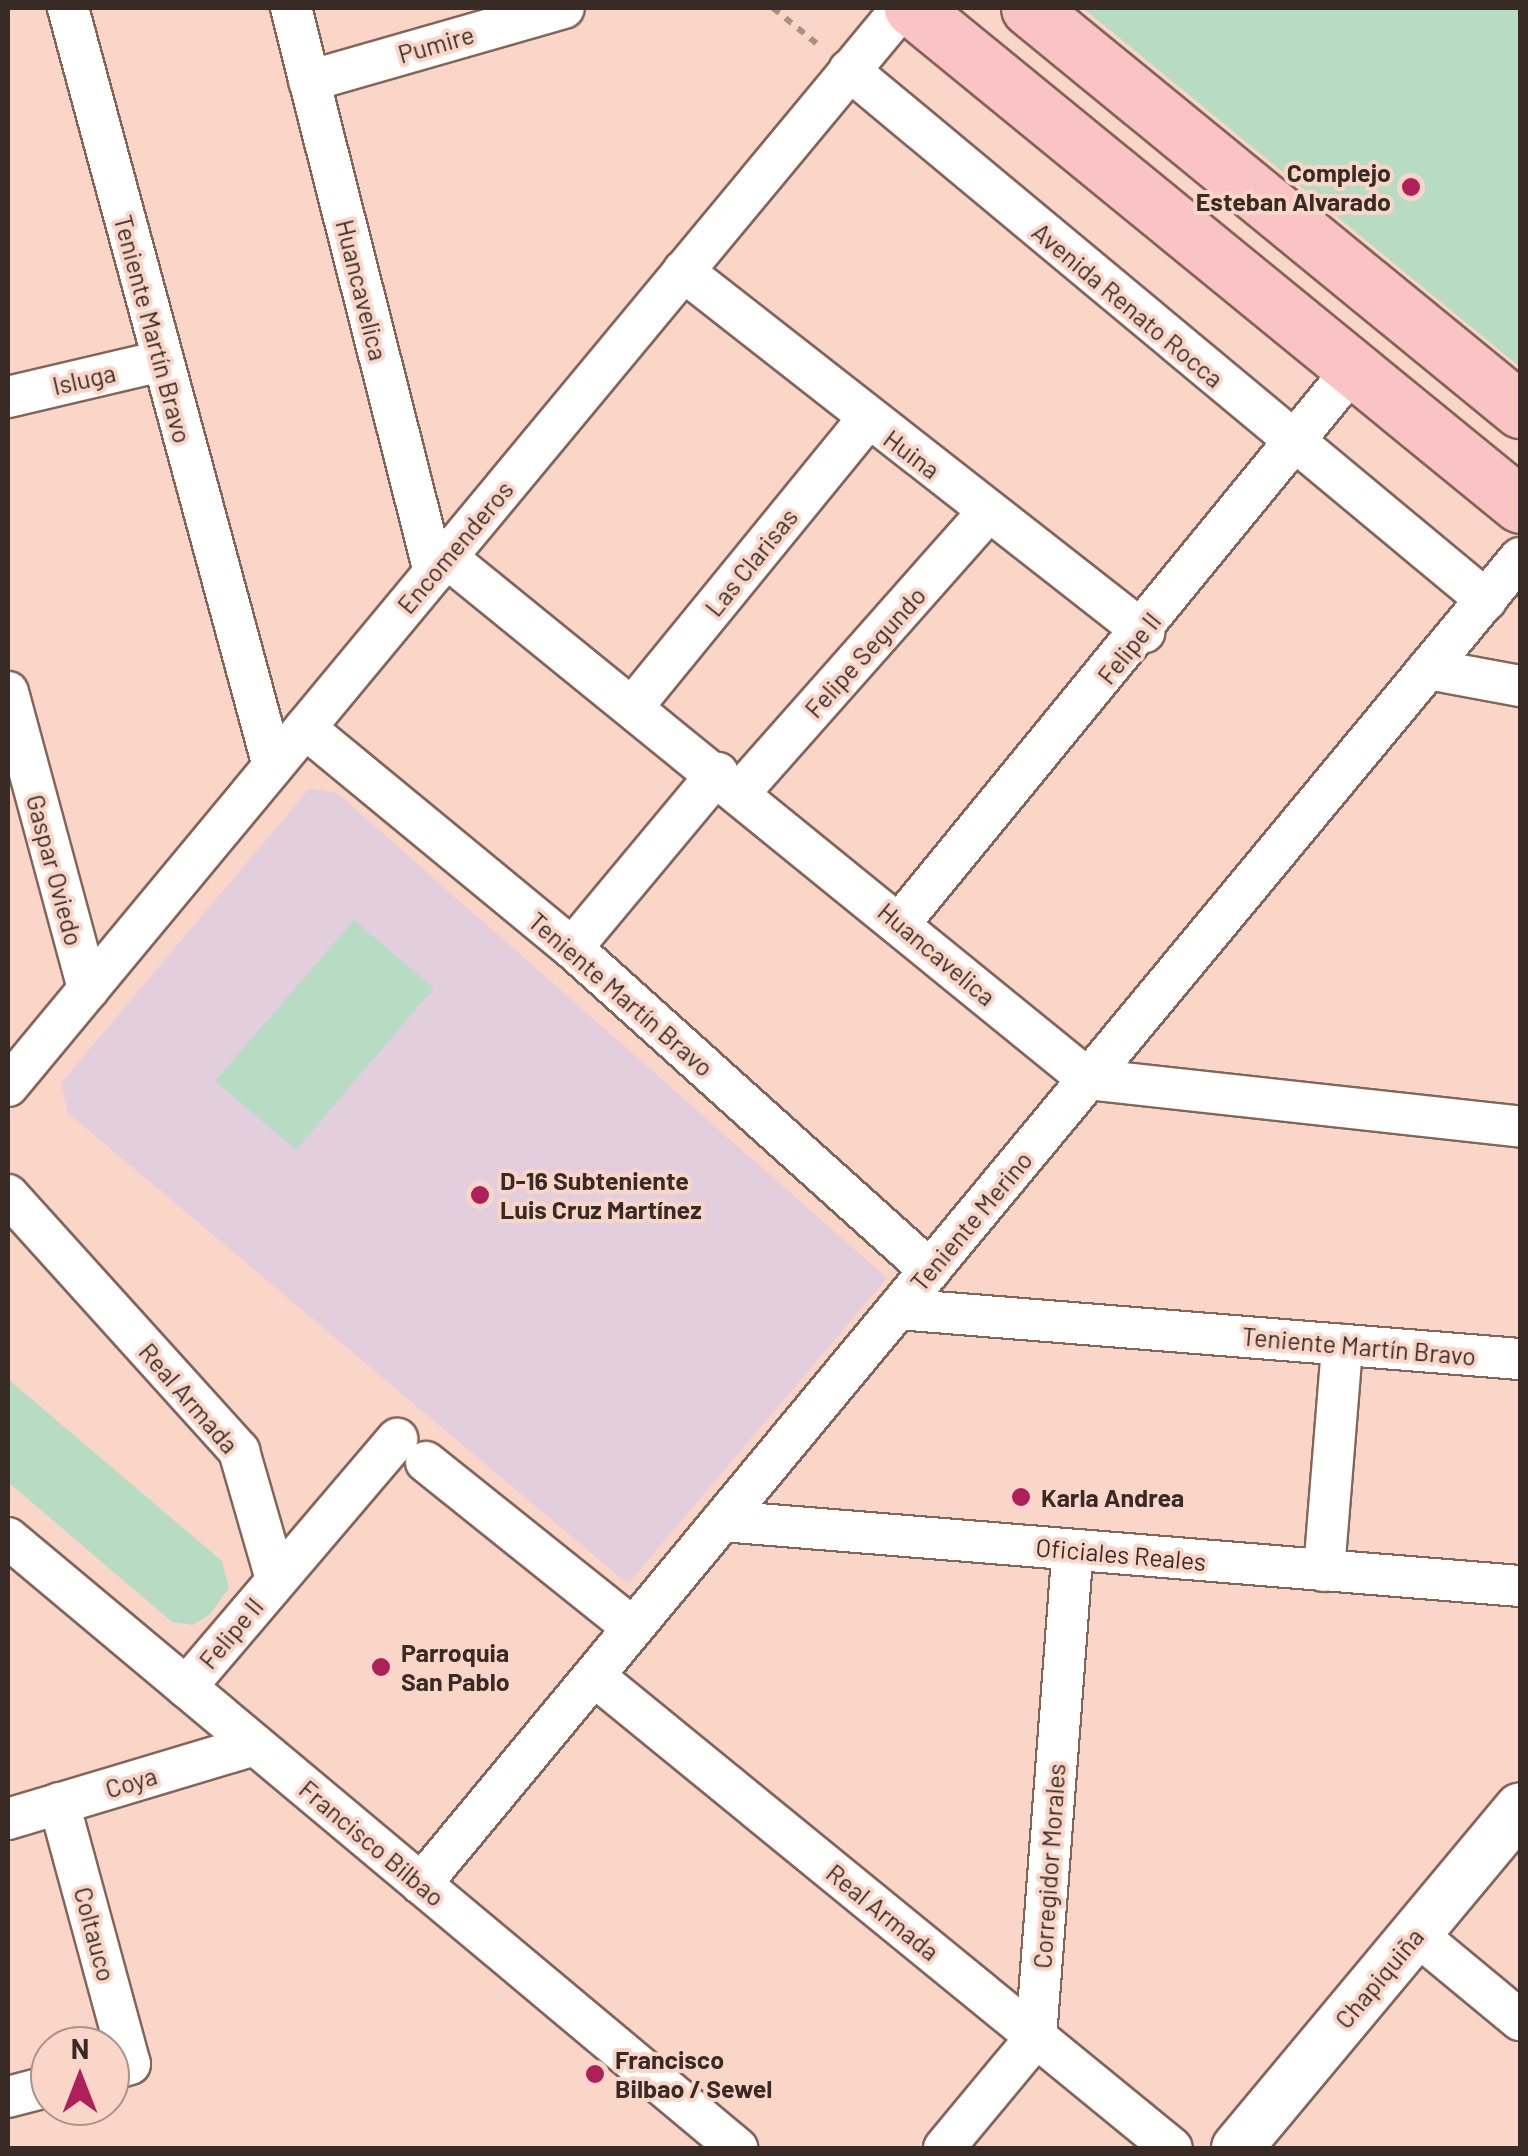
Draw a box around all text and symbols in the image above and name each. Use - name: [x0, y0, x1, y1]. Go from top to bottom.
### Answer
- street label: Pumire: [395, 19, 477, 69]
- place label: Complejo Esteban Alvarado: [1196, 158, 1391, 217]
- marker: Complejo Esteban Alvarado: [1400, 176, 1422, 198]
- street label: Teniente Martín Bravo: [108, 212, 198, 446]
- street label: Huancavelica: [330, 216, 394, 364]
- street label: Avenida Renato Rocca: [1026, 216, 1230, 394]
- street label: Isluga: [50, 357, 118, 401]
- street label: Huina: [878, 423, 946, 485]
- street label: Encomenderos: [391, 475, 519, 619]
- street label: Las Clarisas: [698, 502, 804, 622]
- street label: Felipe Segundo: [798, 580, 932, 724]
- street label: Felipe II: [1091, 606, 1167, 690]
- street label: Gaspar Oviedo: [20, 791, 90, 949]
- street label: Huancavelica: [872, 896, 1002, 1012]
- street label: Teniente Martín Bravo: [523, 906, 719, 1082]
- street label: Teniente Merino: [904, 1145, 1038, 1297]
- place label: D-16 Subteniente Luis Cruz Martínez: [500, 1166, 702, 1225]
- marker: D-16 Subteniente Luis Cruz Martínez: [469, 1184, 491, 1206]
- street label: Teniente Martín Bravo: [1241, 1321, 1477, 1371]
- street label: Real Armada: [133, 1337, 245, 1459]
- place label: Karla Andrea: [1041, 1482, 1184, 1512]
- marker: Karla Andrea: [1010, 1486, 1032, 1508]
- street label: Oficiales Reales: [1035, 1532, 1207, 1576]
- street label: Felipe II: [193, 1591, 269, 1675]
- place label: Parroquia San Pablo: [401, 1638, 510, 1697]
- marker: Parroquia San Pablo: [370, 1656, 392, 1678]
- street label: Coya: [102, 1760, 160, 1804]
- street label: Corregidor Morales: [1027, 1762, 1071, 1970]
- street label: Francisco Bilbao: [293, 1774, 451, 1912]
- street label: Real Armada: [821, 1858, 945, 1966]
- street label: Coltauco: [68, 1884, 122, 1984]
- street label: Chapiquiña: [1328, 1922, 1430, 2034]
- north arrow: [30, 2026, 130, 2126]
- text: N: [71, 2031, 89, 2065]
- place label: Francisco Bilbao / Sewel: [615, 2045, 772, 2104]
- marker: Francisco Bilbao / Sewel: [584, 2063, 606, 2085]

